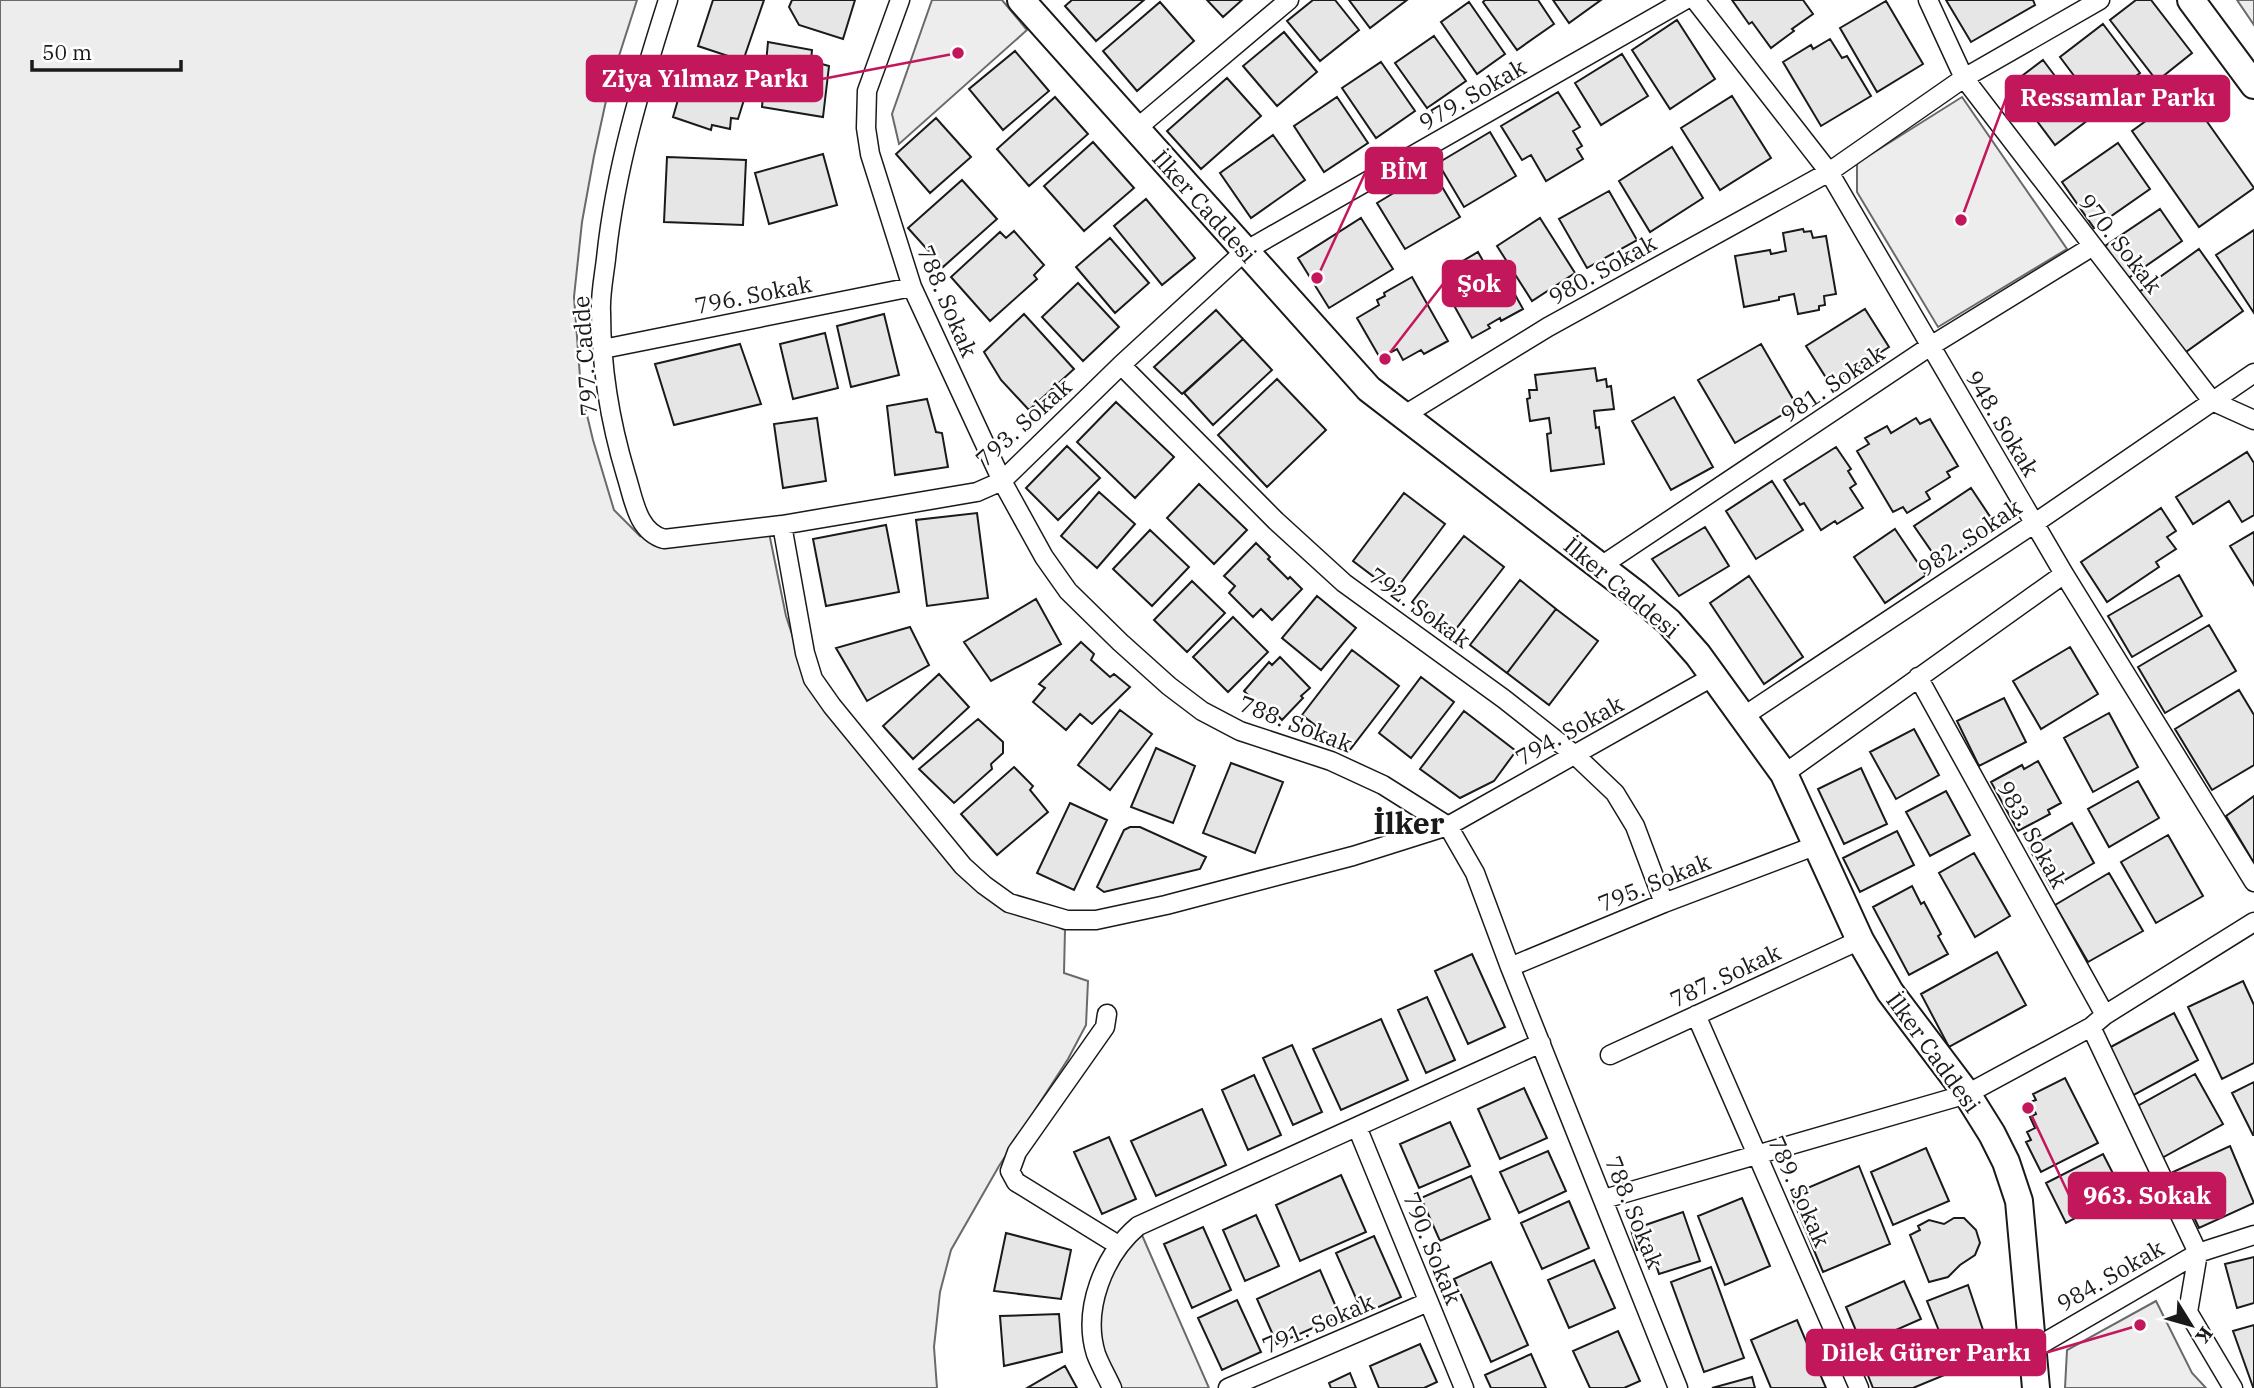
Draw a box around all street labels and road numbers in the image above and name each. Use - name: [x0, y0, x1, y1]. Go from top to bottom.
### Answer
- street label: 979. Sokak: [1413, 51, 1531, 137]
- street label: İlker Caddesi: [1146, 143, 1264, 269]
- street label: 970. Sokak: [2073, 187, 2170, 299]
- street label: 980. Sokak: [1543, 227, 1662, 311]
- street label: 788. Sokak: [911, 240, 985, 362]
- street label: 796. Sokak: [692, 268, 815, 320]
- street label: 797. Cadde: [565, 295, 603, 417]
- street label: 981. Sokak: [1774, 337, 1890, 429]
- street label: 948. Sokak: [1960, 364, 2047, 482]
- street label: 793. Sokak: [969, 371, 1078, 473]
- street label: 982. Sokak: [1911, 491, 2027, 583]
- street label: İlker Caddesi: [1558, 530, 1686, 644]
- street label: 792. Sokak: [1363, 560, 1477, 654]
- street label: 788. Sokak: [1235, 688, 1357, 758]
- street label: 794. Sokak: [1510, 688, 1629, 772]
- street label: 983. Sokak: [1991, 775, 2075, 894]
- street label: 795. Sokak: [1593, 846, 1715, 918]
- street label: 787. Sokak: [1665, 936, 1786, 1014]
- street label: İlker Caddesi: [1880, 986, 1988, 1118]
- street label: 789. Sokak: [1762, 1131, 1838, 1252]
- street label: 788. Sokak: [1599, 1151, 1671, 1273]
- street label: 790. Sokak: [1397, 1187, 1469, 1309]
- street label: 984. Sokak: [2051, 1232, 2169, 1318]
- street label: 791. Sokak: [1257, 1286, 1379, 1360]

